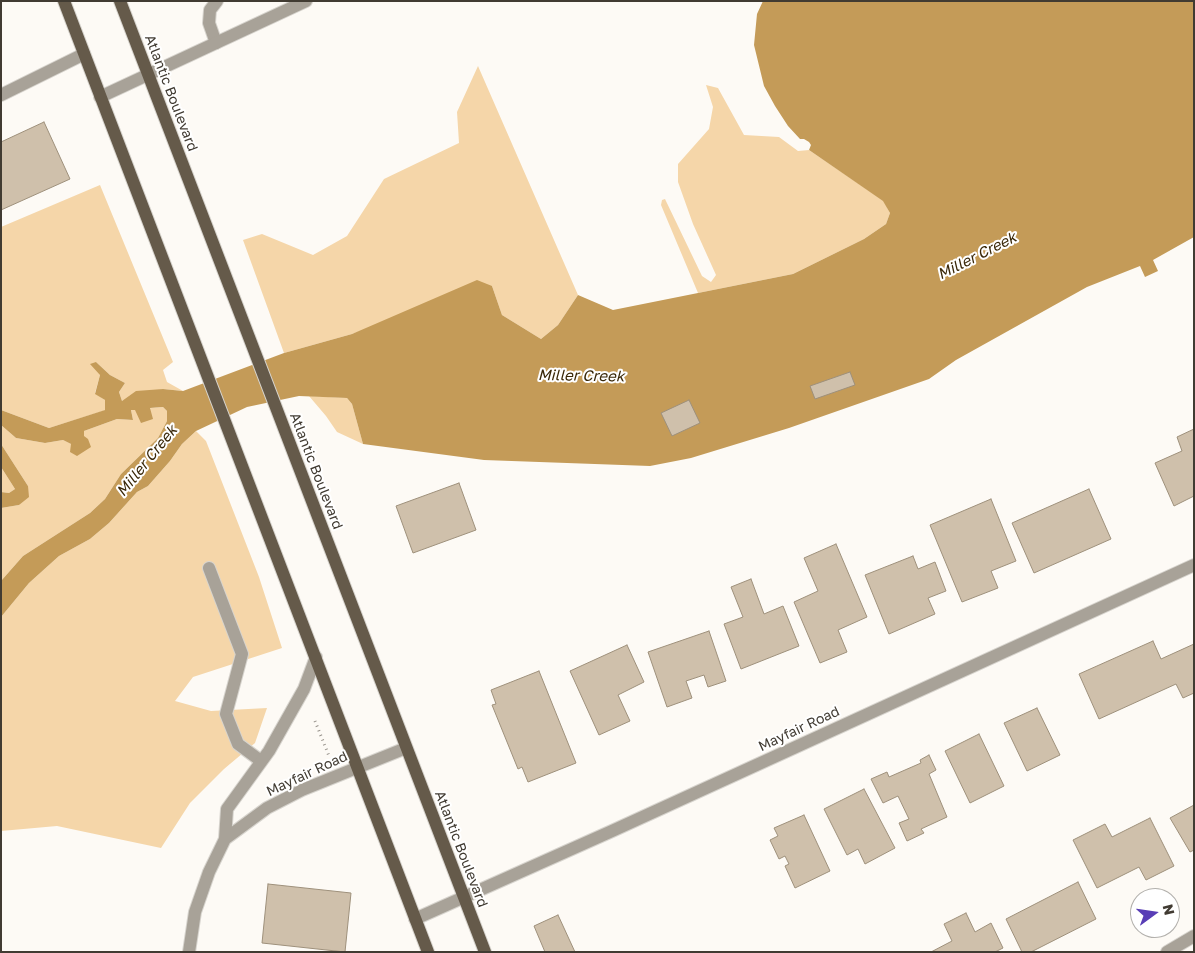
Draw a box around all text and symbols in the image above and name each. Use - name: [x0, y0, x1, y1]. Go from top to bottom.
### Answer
- street label: Atlantic Boulevard: [141, 32, 201, 154]
- water label: Miller Creek: [934, 228, 1020, 284]
- water label: Miller Creek: [538, 366, 624, 386]
- street label: Atlantic Boulevard: [286, 410, 346, 532]
- water label: Miller Creek: [113, 422, 181, 500]
- street label: Mayfair Road: [756, 703, 842, 755]
- street label: Mayfair Road: [264, 748, 350, 800]
- street label: Atlantic Boulevard: [431, 788, 491, 910]
- north arrow: [1130, 888, 1180, 938]
- text: N: [1160, 902, 1179, 917]

